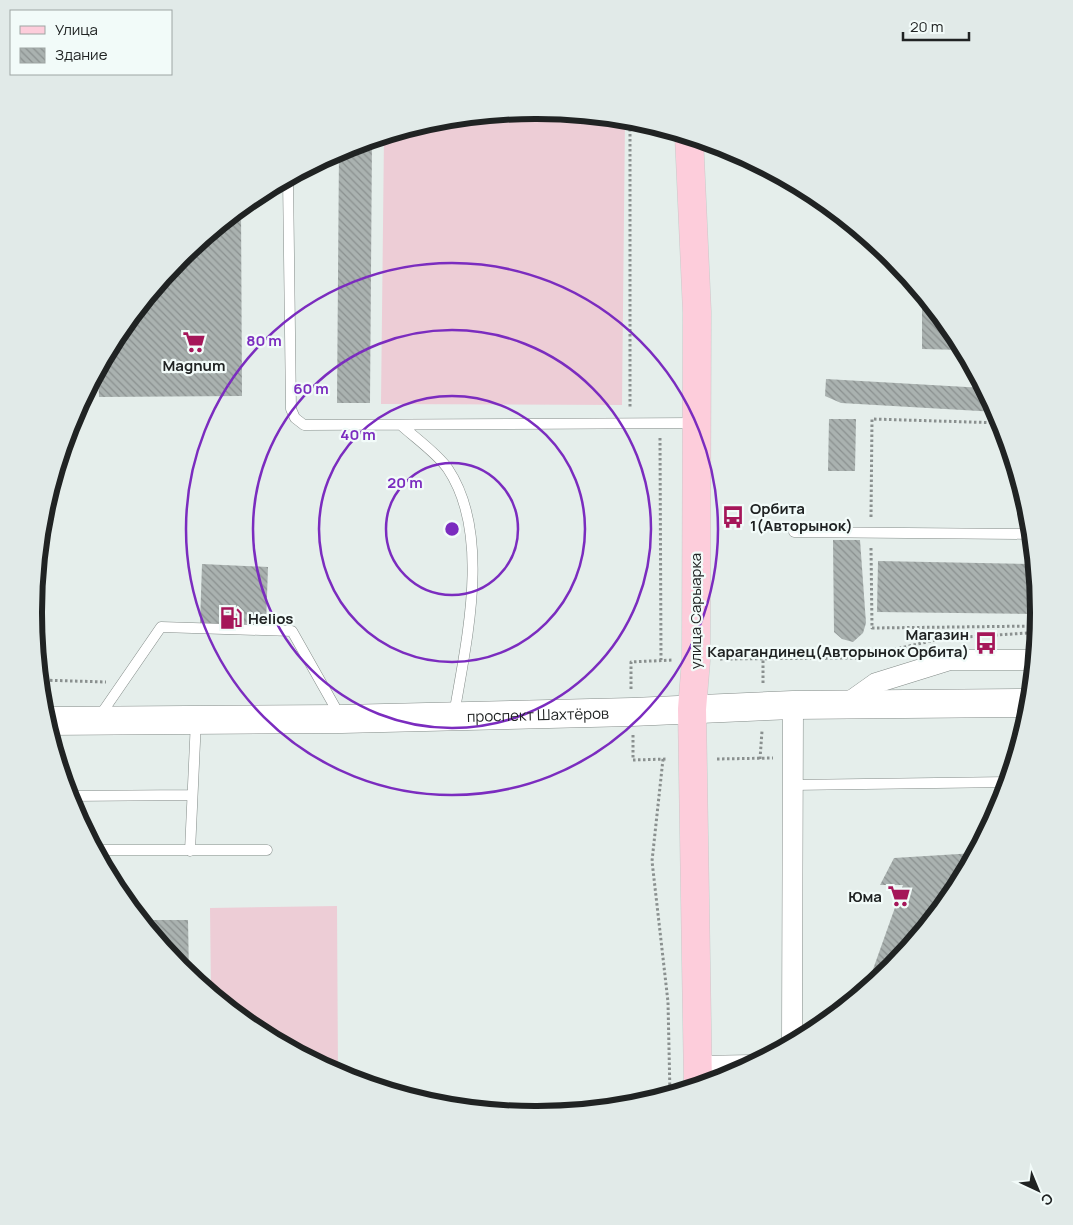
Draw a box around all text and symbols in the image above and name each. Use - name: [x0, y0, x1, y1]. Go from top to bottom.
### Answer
- legend: [10, 10, 172, 75]
- scale bar: [903, 10, 969, 42]
- text: 20 m: [910, 16, 943, 37]
- text: Улица: [55, 19, 98, 40]
- text: Здание: [55, 44, 108, 65]
- supermarket icon: Magnum: [181, 329, 207, 355]
- text: 80 m: [246, 330, 282, 351]
- place label: Magnum: [163, 355, 225, 376]
- text: 60 m: [293, 378, 329, 399]
- text: 40 m: [340, 424, 376, 445]
- text: 20 m: [387, 472, 423, 493]
- place label: Орбита 1(Авторынок): [750, 498, 853, 536]
- bus stop icon: Орбита 1(Авторынок): [720, 504, 746, 530]
- centre of rings: [443, 520, 461, 538]
- street label: улица Сарыарка: [685, 553, 706, 669]
- fuel station icon: Helios: [218, 605, 244, 631]
- place label: Helios: [248, 608, 293, 629]
- place label: Магазин Карагандинец(Авторынок Орбита): [707, 624, 969, 662]
- bus stop icon: Магазин Карагандинец(Авторынок Орбита): [973, 630, 999, 656]
- street label: проспект Шахтёров: [467, 702, 609, 726]
- supermarket icon: Юма: [886, 883, 912, 909]
- place label: Юма: [848, 886, 882, 907]
- north arrow: [1013, 1165, 1063, 1215]
- text: С: [1037, 1189, 1058, 1210]

